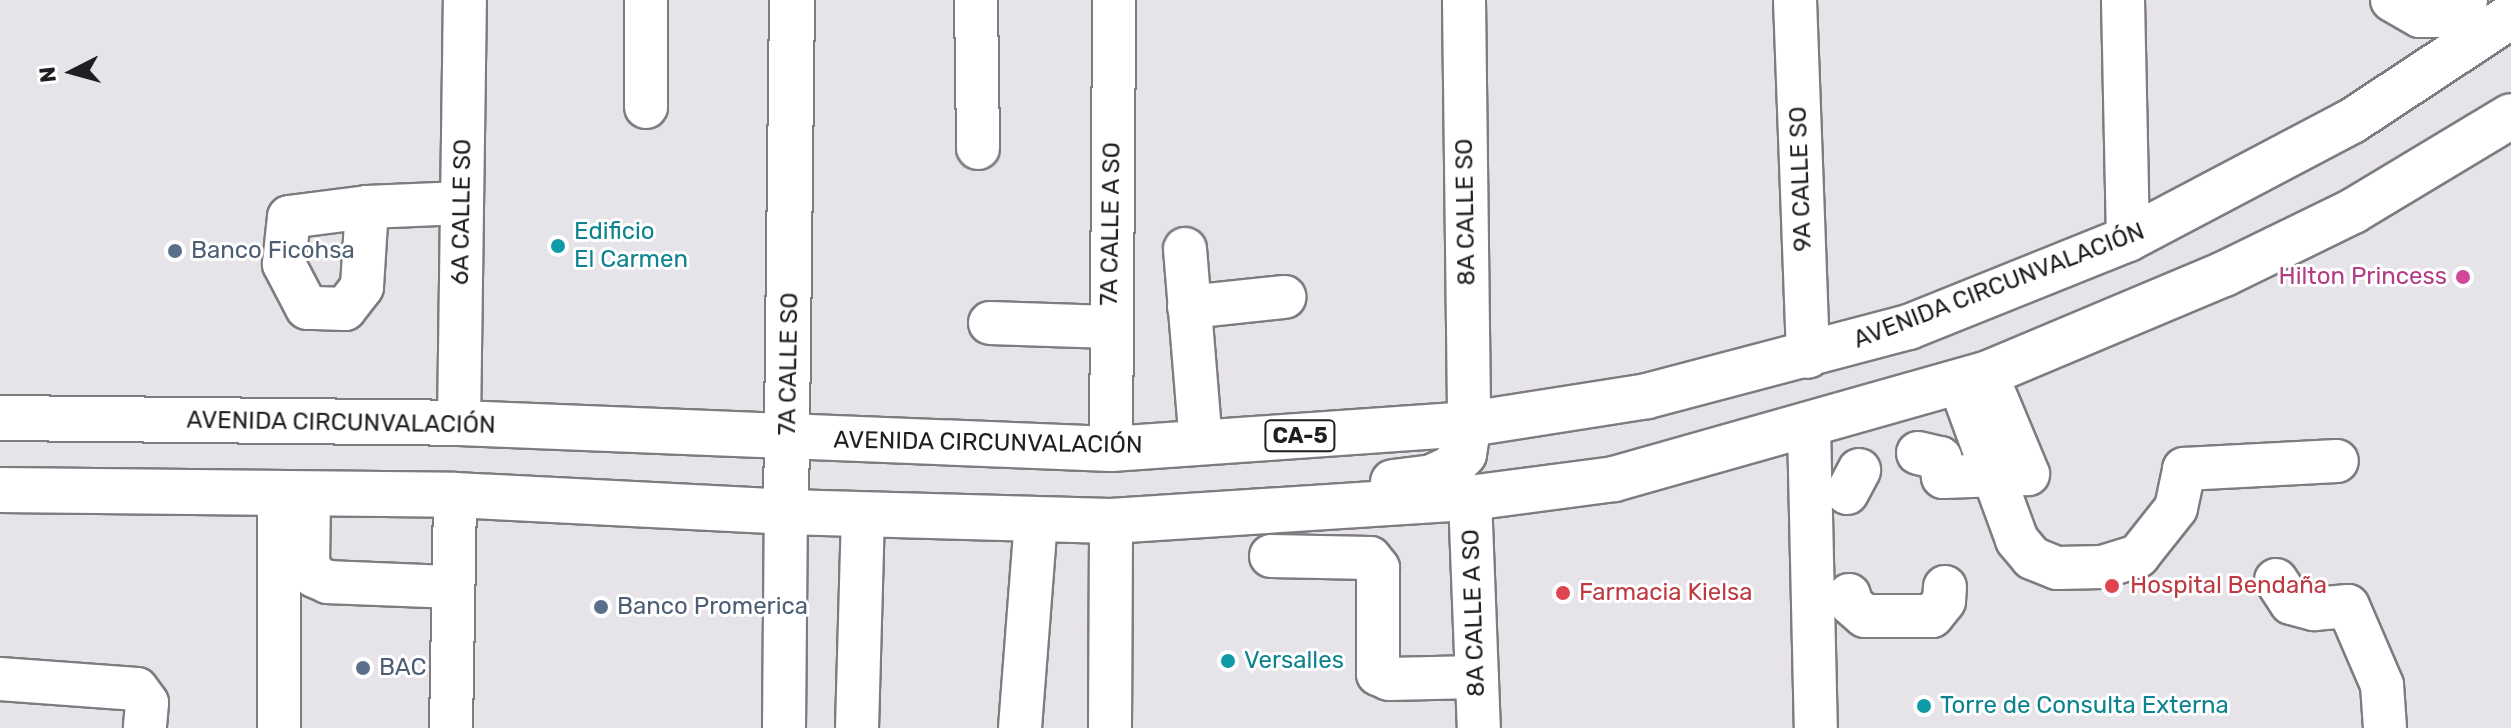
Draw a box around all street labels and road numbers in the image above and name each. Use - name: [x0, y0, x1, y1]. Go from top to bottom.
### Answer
- street label: 9A CALLE SO: [1784, 106, 1818, 252]
- street label: 6A CALLE SO: [446, 138, 478, 286]
- street label: 8A CALLE SO: [1450, 138, 1482, 286]
- street label: 7A CALLE A SO: [1095, 141, 1127, 307]
- street label: AVENIDA CIRCUNVALACIÓN: [1849, 217, 2149, 355]
- street label: 7A CALLE SO: [773, 292, 805, 436]
- street label: AVENIDA CIRCUNVALACIÓN: [186, 406, 496, 440]
- road number: CA-5: [1264, 418, 1336, 454]
- street label: AVENIDA CIRCUNVALACIÓN: [833, 426, 1143, 460]
- street label: 8A CALLE A SO: [1457, 528, 1491, 698]

